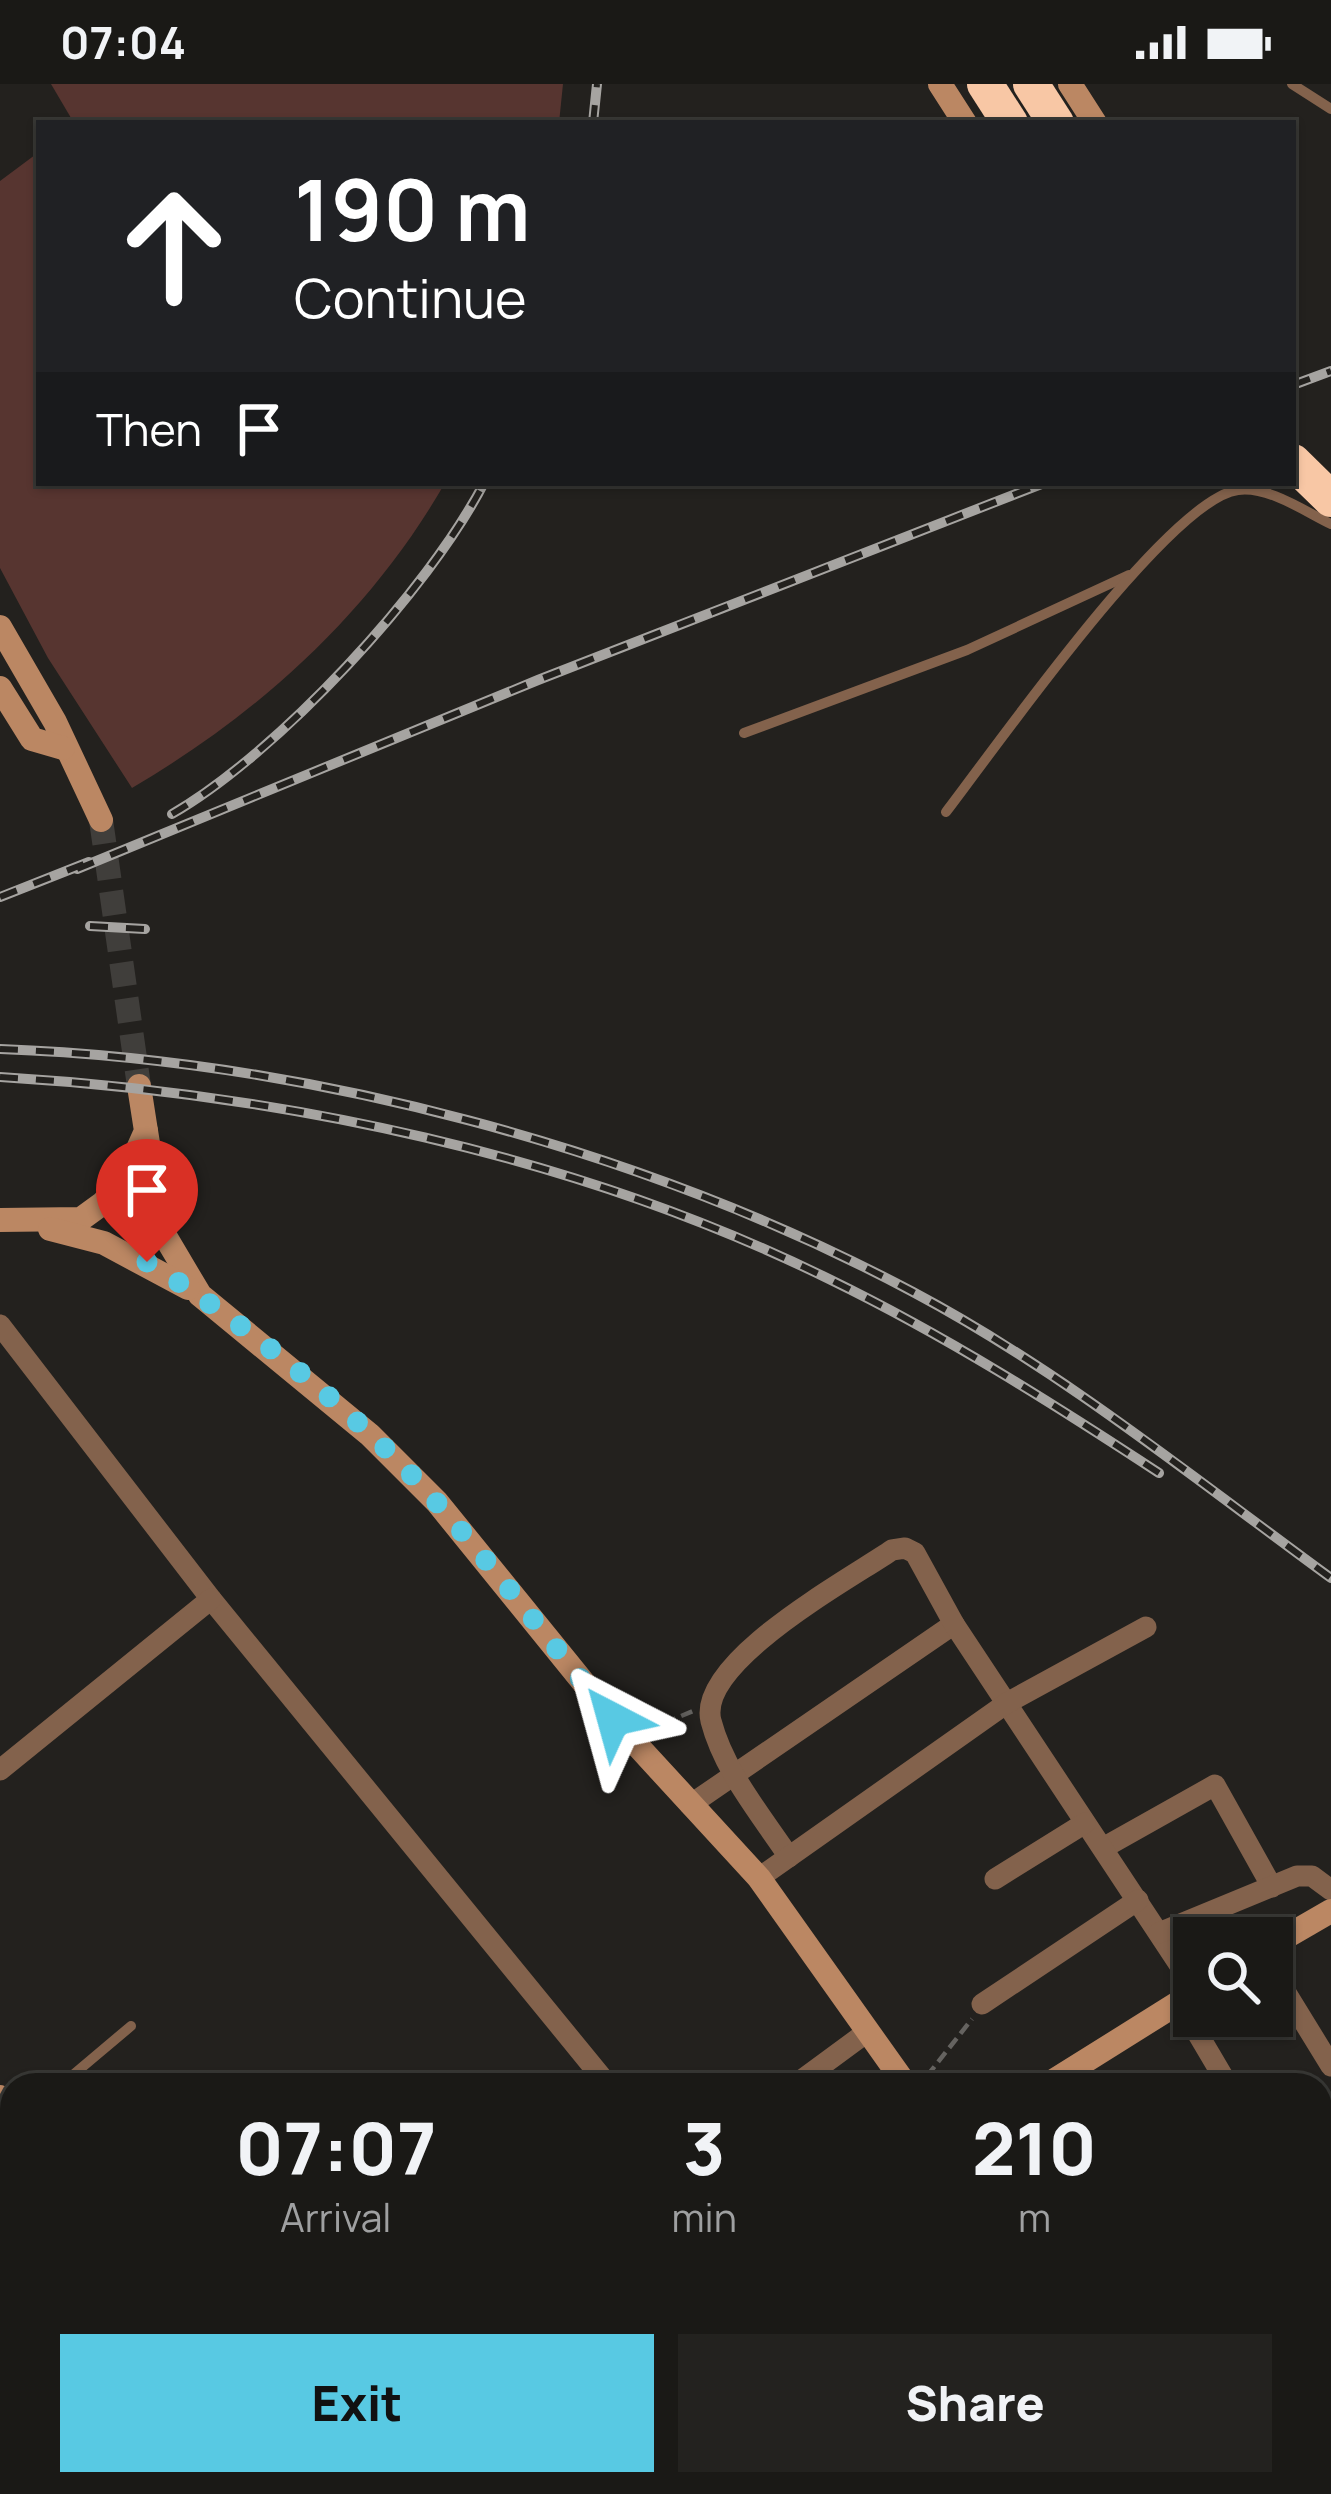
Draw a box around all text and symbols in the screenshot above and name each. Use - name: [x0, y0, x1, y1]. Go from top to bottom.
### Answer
- text: 07:04: [60, 11, 186, 73]
- text: 190 m: [294, 151, 531, 266]
- icon: ahead: [96, 168, 252, 324]
- text: Continue: [294, 260, 527, 334]
- icon: arrive: [226, 396, 292, 462]
- text: Then: [96, 398, 202, 460]
- pin: [96, 1139, 198, 1262]
- icon: arrive: [114, 1157, 180, 1223]
- position arrow: [550, 1656, 676, 1782]
- map controls: [1173, 1917, 1293, 2037]
- button: search: [1173, 1917, 1293, 2037]
- text: 07:07: [235, 2098, 436, 2197]
- text: 3: [683, 2098, 725, 2197]
- text: 210: [972, 2098, 1097, 2197]
- text: Arrival: [280, 2190, 391, 2244]
- text: min: [672, 2190, 737, 2244]
- text: m: [1018, 2190, 1051, 2244]
- button: Exit: [60, 2334, 654, 2472]
- button: Share: [678, 2334, 1272, 2472]

